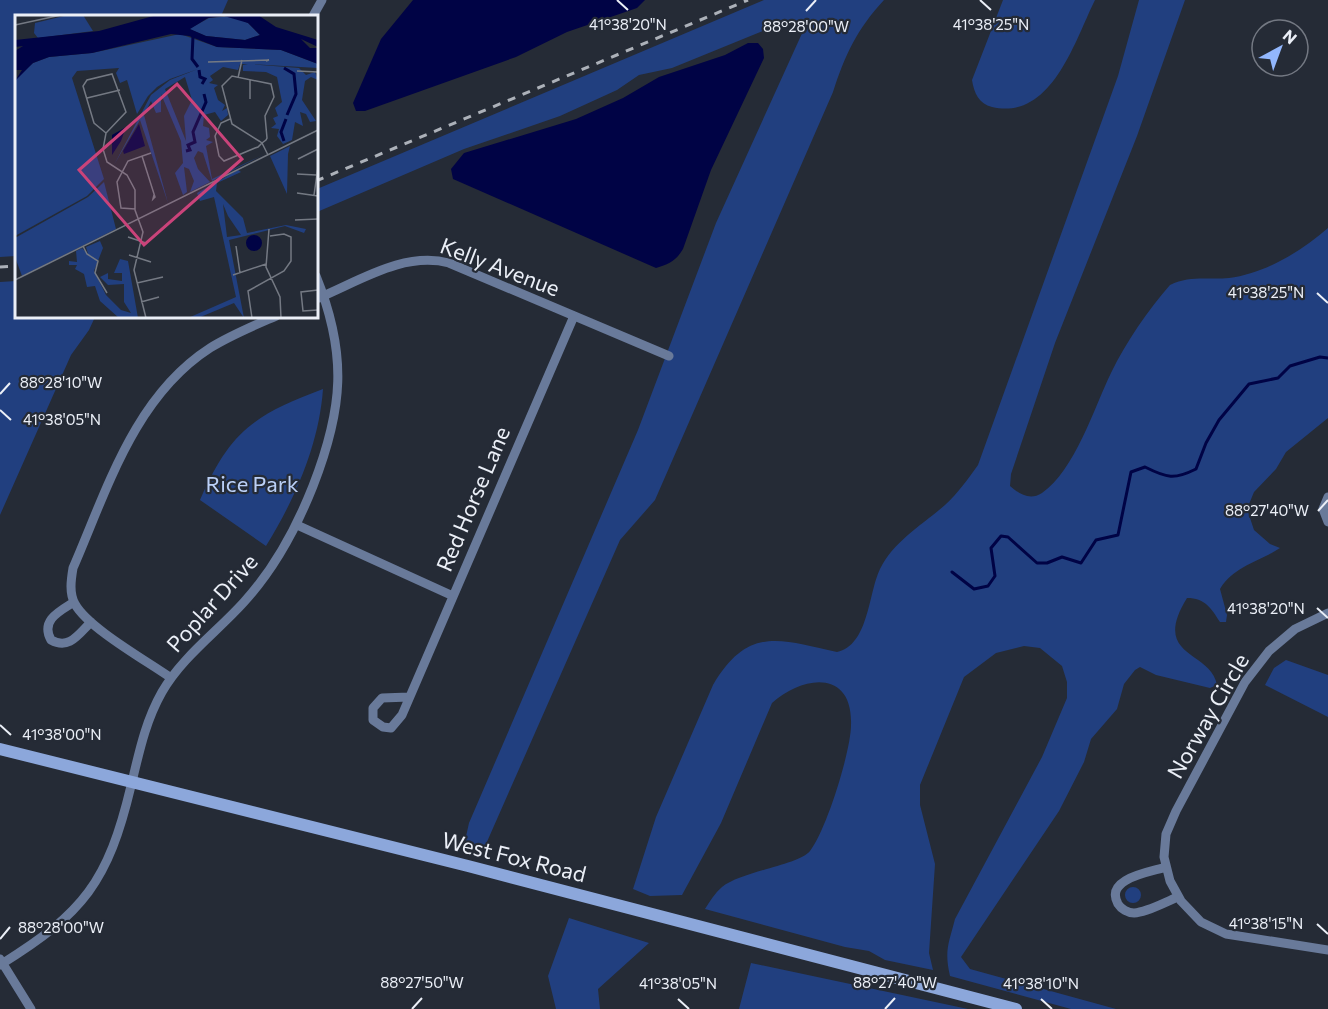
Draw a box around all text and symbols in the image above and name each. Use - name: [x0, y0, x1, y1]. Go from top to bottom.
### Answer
- inset map: [15, 15, 318, 318]
- text: 41°38'20"N: [589, 15, 667, 33]
- text: 41°38'25"N: [953, 15, 1029, 33]
- text: 88°28'00"W: [763, 17, 849, 35]
- north arrow: [1250, 18, 1310, 78]
- text: N: [1279, 25, 1301, 47]
- street label: Kelly Avenue: [437, 231, 564, 302]
- text: 41°38'25"N: [1228, 283, 1304, 301]
- text: 88°28'10"W: [20, 373, 102, 391]
- text: 41°38'05"N: [23, 410, 101, 428]
- street label: Red Horse Lane: [430, 422, 515, 575]
- park label: Rice Park: [205, 470, 299, 497]
- text: 88°27'40"W: [1225, 501, 1309, 519]
- street label: Poplar Drive: [161, 548, 263, 657]
- text: 41°38'20"N: [1227, 599, 1305, 617]
- street label: Norway Circle: [1161, 648, 1254, 783]
- text: 41°38'00"N: [22, 725, 102, 743]
- street label: West Fox Road: [439, 826, 589, 887]
- text: 41°38'15"N: [1229, 914, 1303, 932]
- text: 88°28'00"W: [18, 918, 104, 936]
- text: 88°27'50"W: [380, 973, 464, 991]
- text: 88°27'40"W: [853, 973, 937, 991]
- text: 41°38'05"N: [639, 974, 717, 992]
- text: 41°38'10"N: [1003, 974, 1079, 992]

